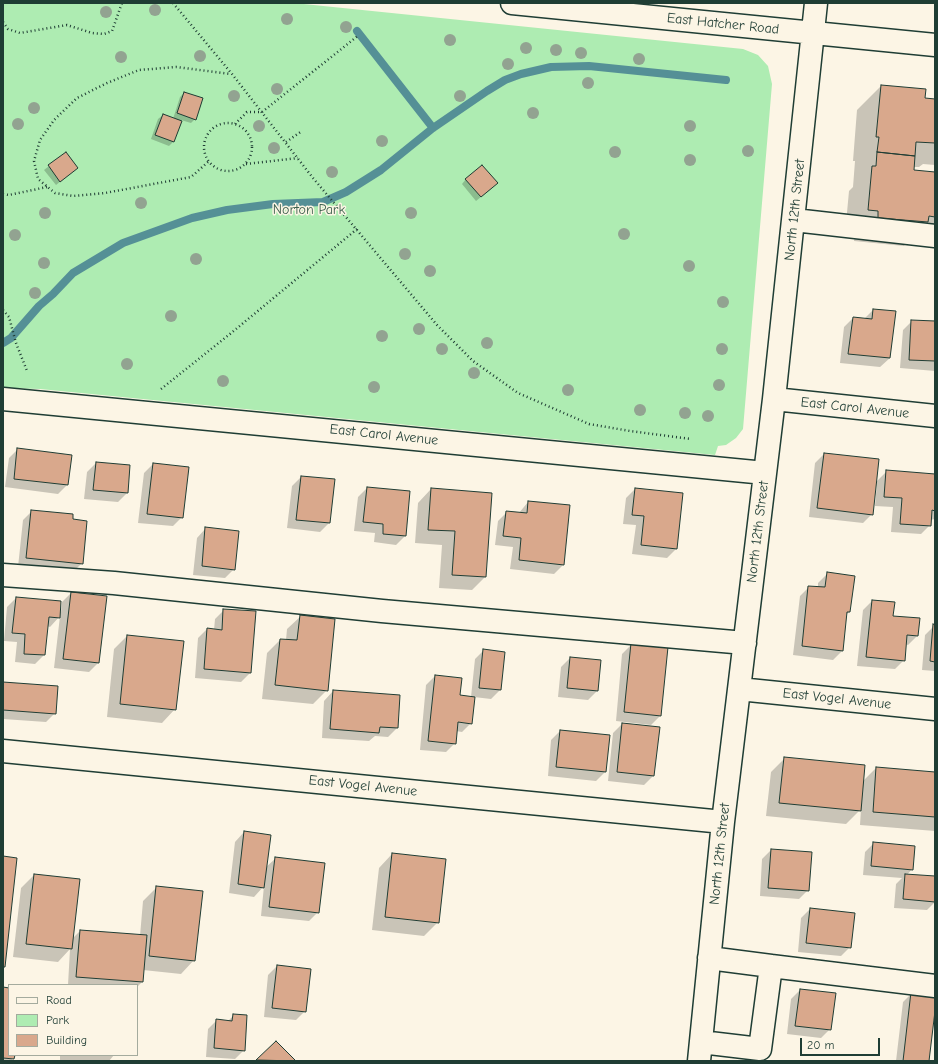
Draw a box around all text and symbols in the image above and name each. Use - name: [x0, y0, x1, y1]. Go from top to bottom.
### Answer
- street label: East Hatcher Road: [666, 10, 780, 38]
- street label: North 12th Street: [781, 158, 809, 262]
- park label: Norton Park: [273, 202, 345, 218]
- street label: East Carol Avenue: [800, 394, 910, 422]
- street label: East Carol Avenue: [329, 421, 439, 449]
- street label: North 12th Street: [743, 480, 773, 584]
- street label: East Vogel Avenue: [782, 685, 892, 713]
- street label: East Vogel Avenue: [308, 772, 418, 800]
- street label: North 12th Street: [706, 802, 734, 906]
- legend: [8, 984, 138, 1056]
- text: Road: [46, 993, 72, 1007]
- text: Park: [46, 1013, 69, 1027]
- scale bar: [802, 1030, 882, 1056]
- text: Building: [46, 1033, 87, 1047]
- text: 20 m: [807, 1038, 835, 1052]

